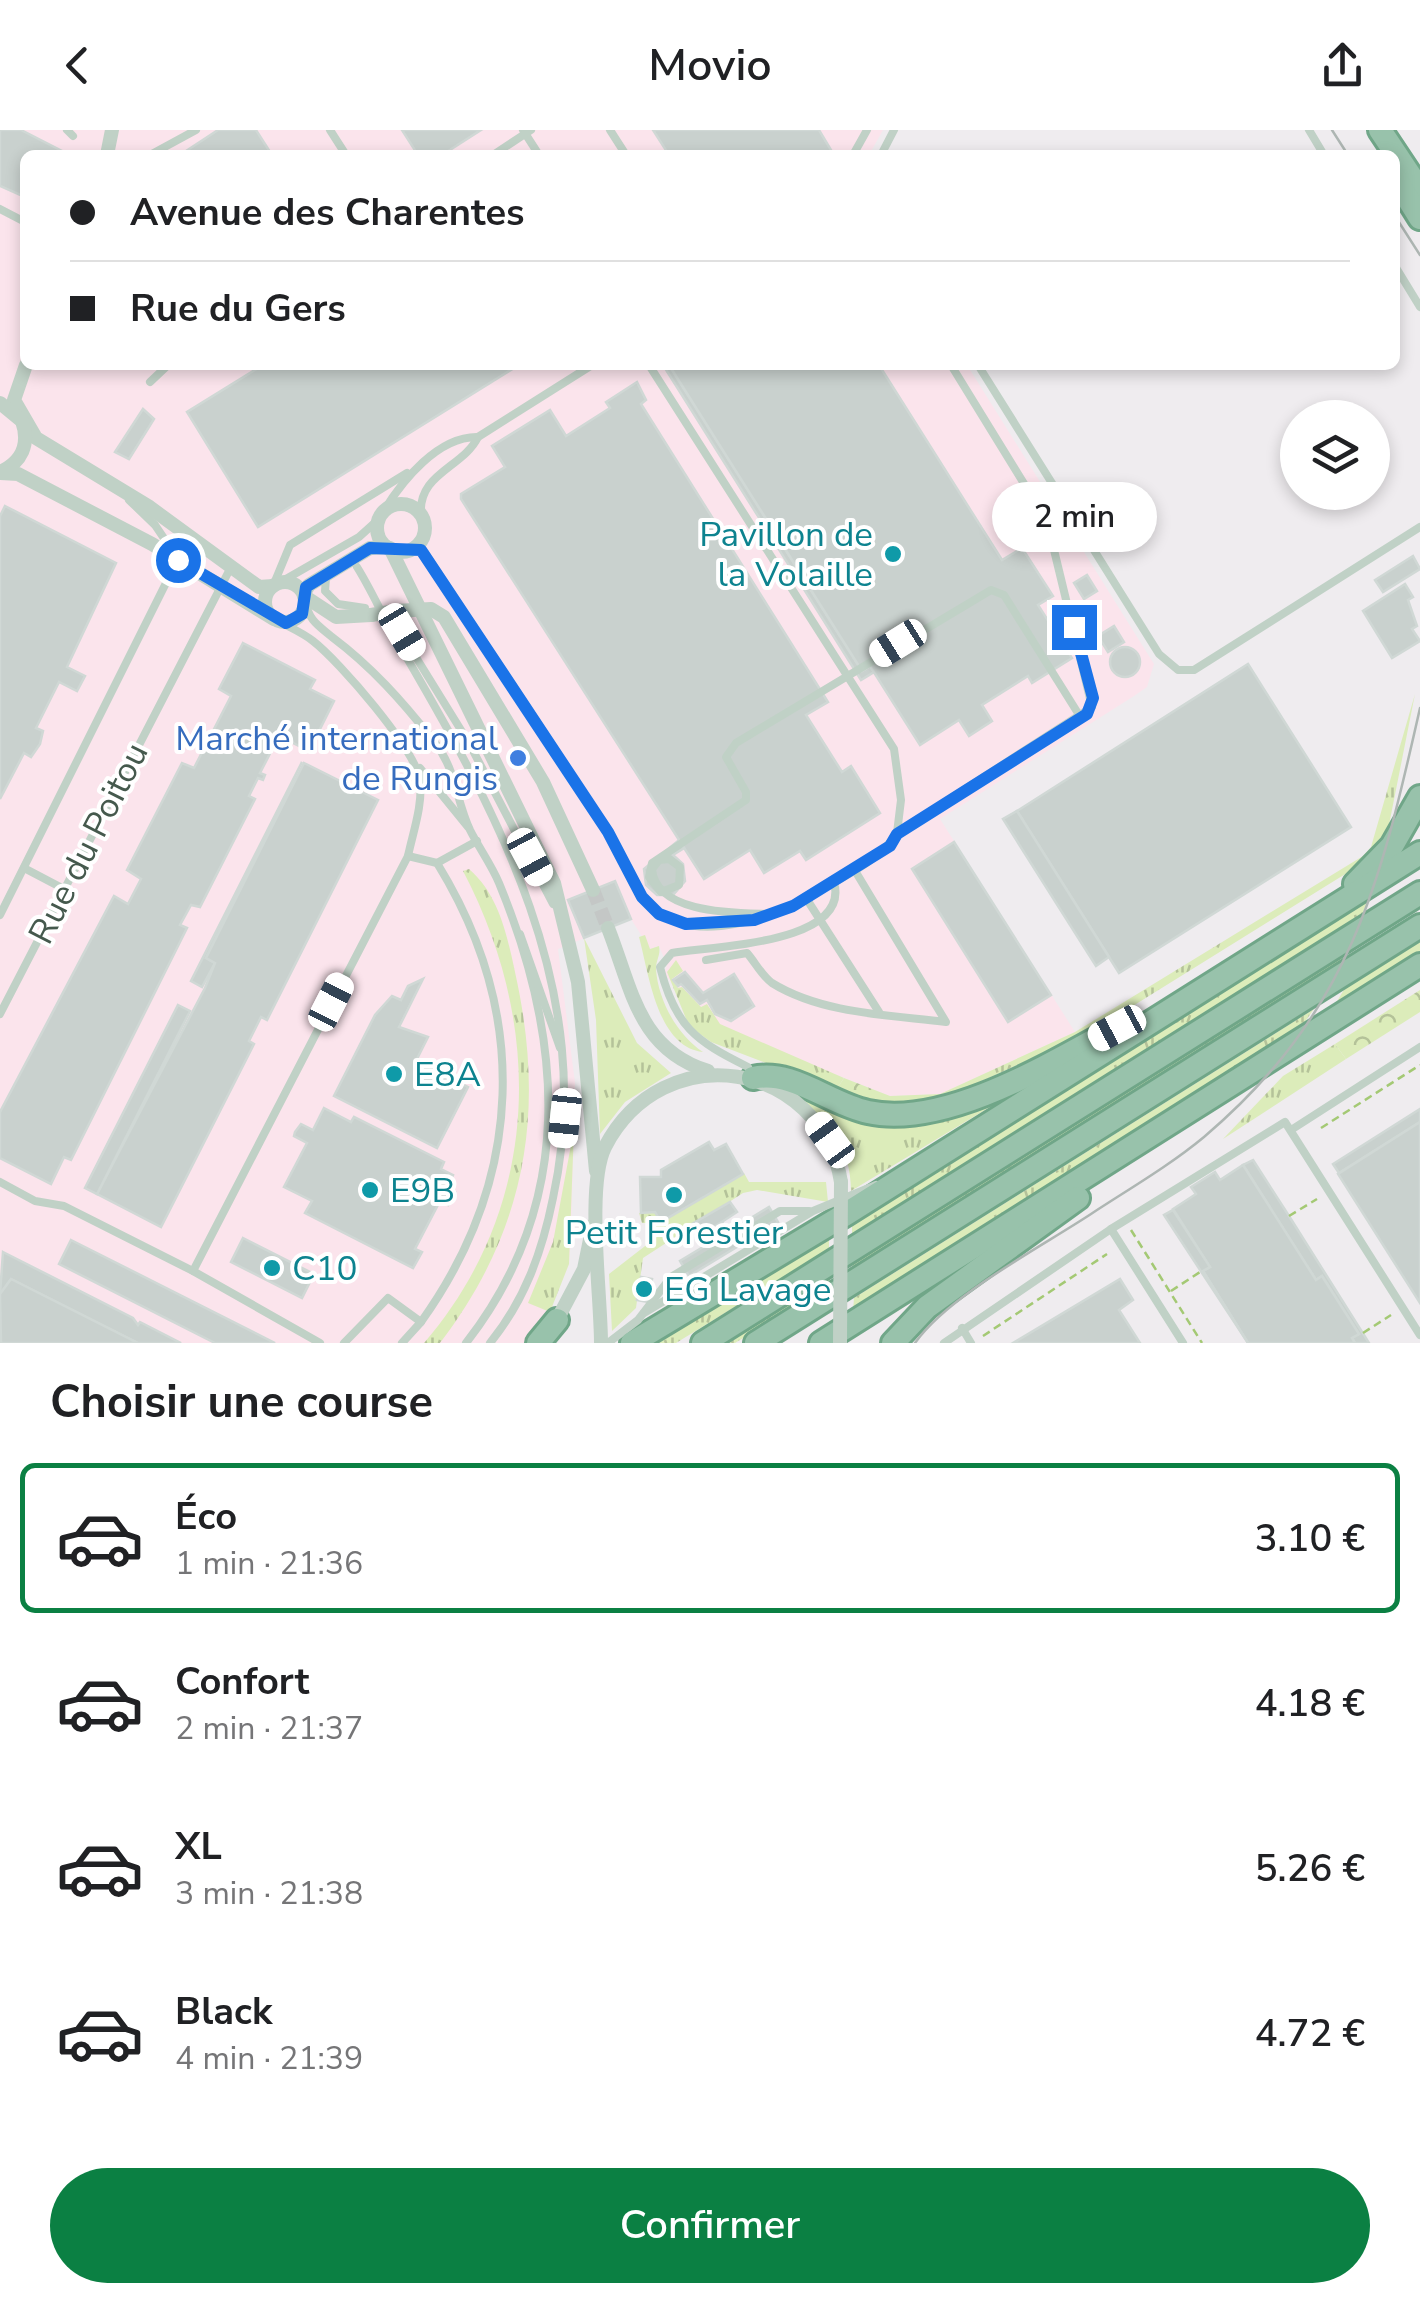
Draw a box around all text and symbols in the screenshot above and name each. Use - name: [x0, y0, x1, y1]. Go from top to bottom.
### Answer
- text: Movio: [648, 35, 772, 96]
- icon: back: [50, 38, 105, 93]
- icon: share: [1315, 38, 1370, 93]
- text: Avenue des Charentes: [130, 187, 525, 238]
- text: Rue du Gers: [130, 283, 346, 334]
- map controls: [1280, 400, 1390, 510]
- button: layers: [1280, 400, 1390, 510]
- callout: 2 min: [992, 482, 1156, 552]
- text: 2 min: [1034, 495, 1115, 538]
- place label: Pavillon de la Volaille: [699, 511, 873, 598]
- route start: [156, 538, 201, 583]
- marker: Pavillon de la Volaille: [882, 543, 904, 565]
- car: [374, 599, 430, 665]
- route end: [1052, 605, 1097, 650]
- car: [865, 614, 931, 672]
- place label: Marché international de Rungis: [175, 715, 499, 802]
- street label: Rue du Poitou: [18, 735, 159, 952]
- marker: Marché international de Rungis: [507, 747, 529, 769]
- car: [503, 823, 557, 891]
- car: [304, 968, 358, 1036]
- car: [1083, 1001, 1151, 1055]
- place label: E8A: [414, 1051, 481, 1098]
- marker: E8A: [383, 1063, 405, 1085]
- car: [547, 1087, 583, 1149]
- car: [800, 1107, 860, 1173]
- place label: E9B: [390, 1167, 455, 1214]
- marker: E9B: [359, 1179, 381, 1201]
- marker: Petit Forestier: [663, 1184, 685, 1206]
- place label: Petit Forestier: [565, 1209, 784, 1256]
- place label: C10: [292, 1245, 358, 1292]
- marker: C10: [261, 1257, 283, 1279]
- place label: EG Lavage: [664, 1266, 831, 1313]
- marker: EG Lavage: [633, 1278, 655, 1300]
- text: Choisir une course: [50, 1372, 433, 1433]
- text: Éco: [175, 1491, 237, 1542]
- icon: car: [55, 1493, 145, 1583]
- text: 3.10 €: [1255, 1513, 1365, 1564]
- text: 1 min · 21:36: [175, 1542, 363, 1585]
- text: Confort: [175, 1656, 309, 1707]
- icon: car: [55, 1658, 145, 1748]
- text: 4.18 €: [1255, 1678, 1365, 1729]
- text: 2 min · 21:37: [175, 1707, 363, 1750]
- text: XL: [175, 1821, 222, 1872]
- icon: car: [55, 1823, 145, 1913]
- text: 5.26 €: [1255, 1843, 1365, 1894]
- text: 3 min · 21:38: [175, 1872, 363, 1915]
- text: Black: [175, 1986, 272, 2037]
- icon: car: [55, 1988, 145, 2078]
- text: 4.72 €: [1255, 2008, 1365, 2059]
- text: 4 min · 21:39: [175, 2037, 363, 2080]
- button: Confirmer: [50, 2168, 1370, 2283]

